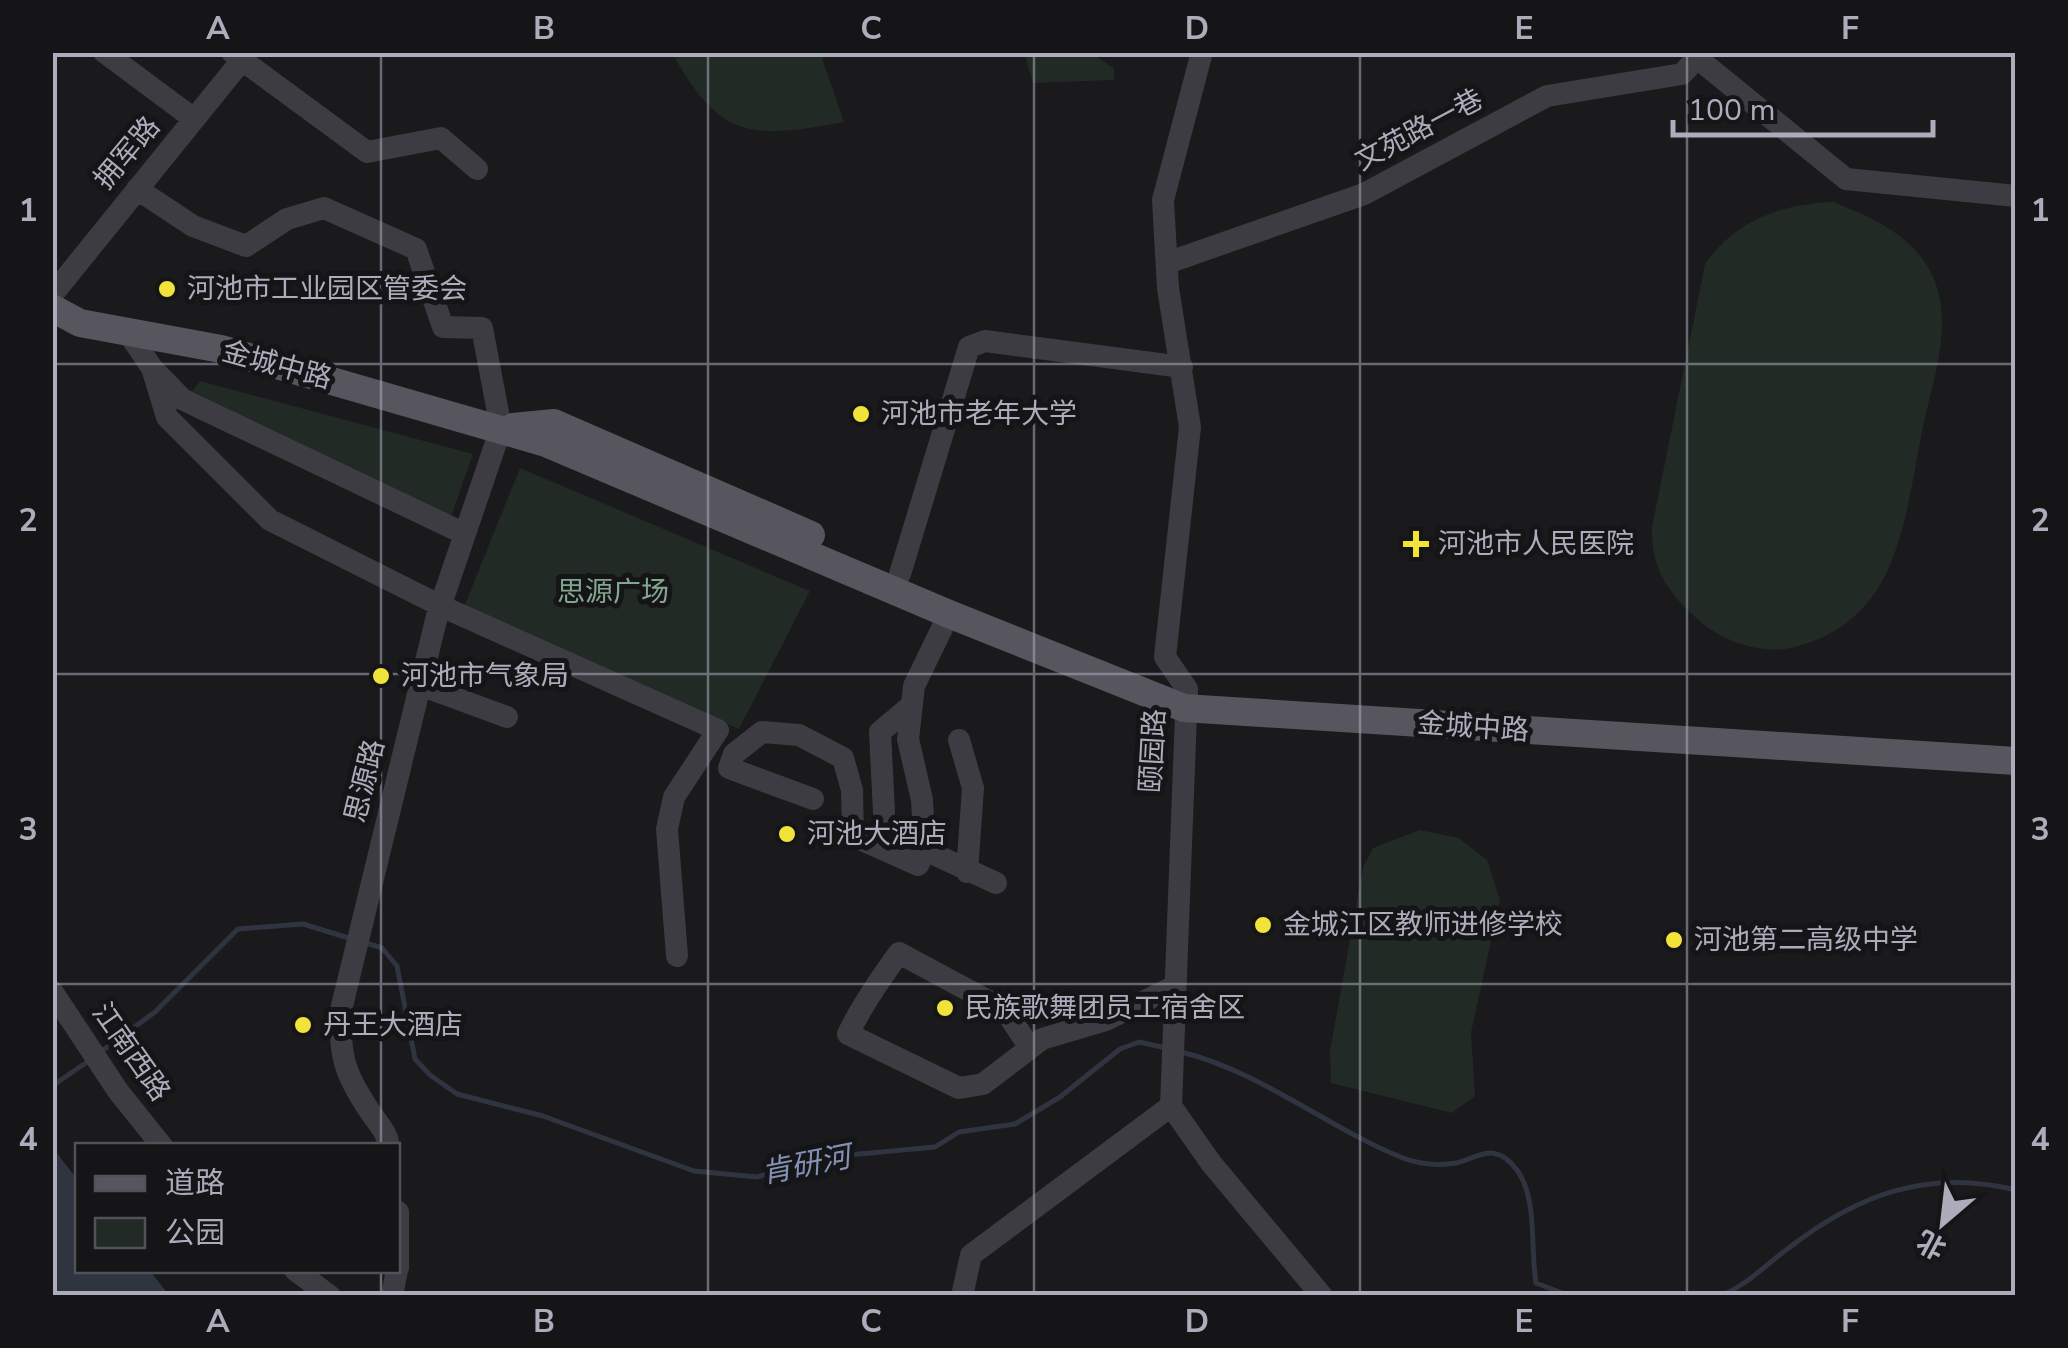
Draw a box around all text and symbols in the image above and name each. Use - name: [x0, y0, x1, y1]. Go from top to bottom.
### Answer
- text: A: [206, 7, 230, 50]
- text: B: [533, 7, 555, 50]
- text: C: [860, 7, 882, 50]
- text: D: [1185, 7, 1209, 50]
- text: E: [1514, 7, 1534, 50]
- text: F: [1841, 7, 1859, 50]
- scale bar: [1673, 75, 1933, 137]
- street label: 文苑路一巷: [1348, 80, 1490, 180]
- text: 100 m: [1688, 90, 1775, 131]
- street label: 拥军路: [85, 109, 169, 197]
- text: 1: [18, 189, 38, 232]
- text: 1: [2030, 189, 2050, 232]
- place label: 河池市工业园区管委会: [187, 270, 467, 308]
- marker: 河池市工业园区管委会: [156, 278, 178, 300]
- street label: 金城中路: [218, 332, 336, 398]
- place label: 河池市老年大学: [881, 395, 1077, 433]
- marker: 河池市老年大学: [850, 403, 872, 425]
- text: 2: [18, 499, 38, 542]
- text: 2: [2030, 499, 2050, 542]
- place label: 河池市人民医院: [1438, 525, 1634, 563]
- marker: 河池市人民医院: [1403, 531, 1429, 557]
- park label: 思源广场: [557, 573, 669, 611]
- place label: 河池市气象局: [401, 657, 569, 695]
- marker: 河池市气象局: [370, 665, 392, 687]
- street label: 金城中路: [1416, 704, 1530, 750]
- street label: 颐园路: [1132, 708, 1174, 794]
- street label: 思源路: [336, 736, 394, 826]
- text: 3: [18, 808, 38, 851]
- text: 3: [2030, 808, 2050, 851]
- place label: 河池大酒店: [807, 815, 947, 853]
- marker: 河池大酒店: [776, 823, 798, 845]
- place label: 金城江区教师进修学校: [1283, 906, 1563, 944]
- marker: 金城江区教师进修学校: [1252, 914, 1274, 936]
- place label: 河池第二高级中学: [1694, 921, 1918, 959]
- marker: 河池第二高级中学: [1663, 929, 1685, 951]
- place label: 民族歌舞团员工宿舍区: [965, 989, 1245, 1027]
- street label: 江南西路: [83, 995, 179, 1109]
- marker: 民族歌舞团员工宿舍区: [934, 997, 956, 1019]
- place label: 丹王大酒店: [323, 1006, 463, 1044]
- marker: 丹王大酒店: [292, 1014, 314, 1036]
- text: 4: [18, 1118, 38, 1161]
- text: 4: [2030, 1118, 2050, 1161]
- water label: 肯研河: [758, 1135, 859, 1194]
- legend: [75, 1143, 400, 1273]
- text: 道路: [165, 1163, 225, 1204]
- north arrow: [1893, 1173, 1993, 1273]
- text: 公园: [165, 1213, 225, 1254]
- text: 北: [1910, 1221, 1953, 1268]
- text: A: [206, 1300, 230, 1343]
- text: B: [533, 1300, 555, 1343]
- text: C: [860, 1300, 882, 1343]
- text: D: [1185, 1300, 1209, 1343]
- text: E: [1514, 1300, 1534, 1343]
- text: F: [1841, 1300, 1859, 1343]

